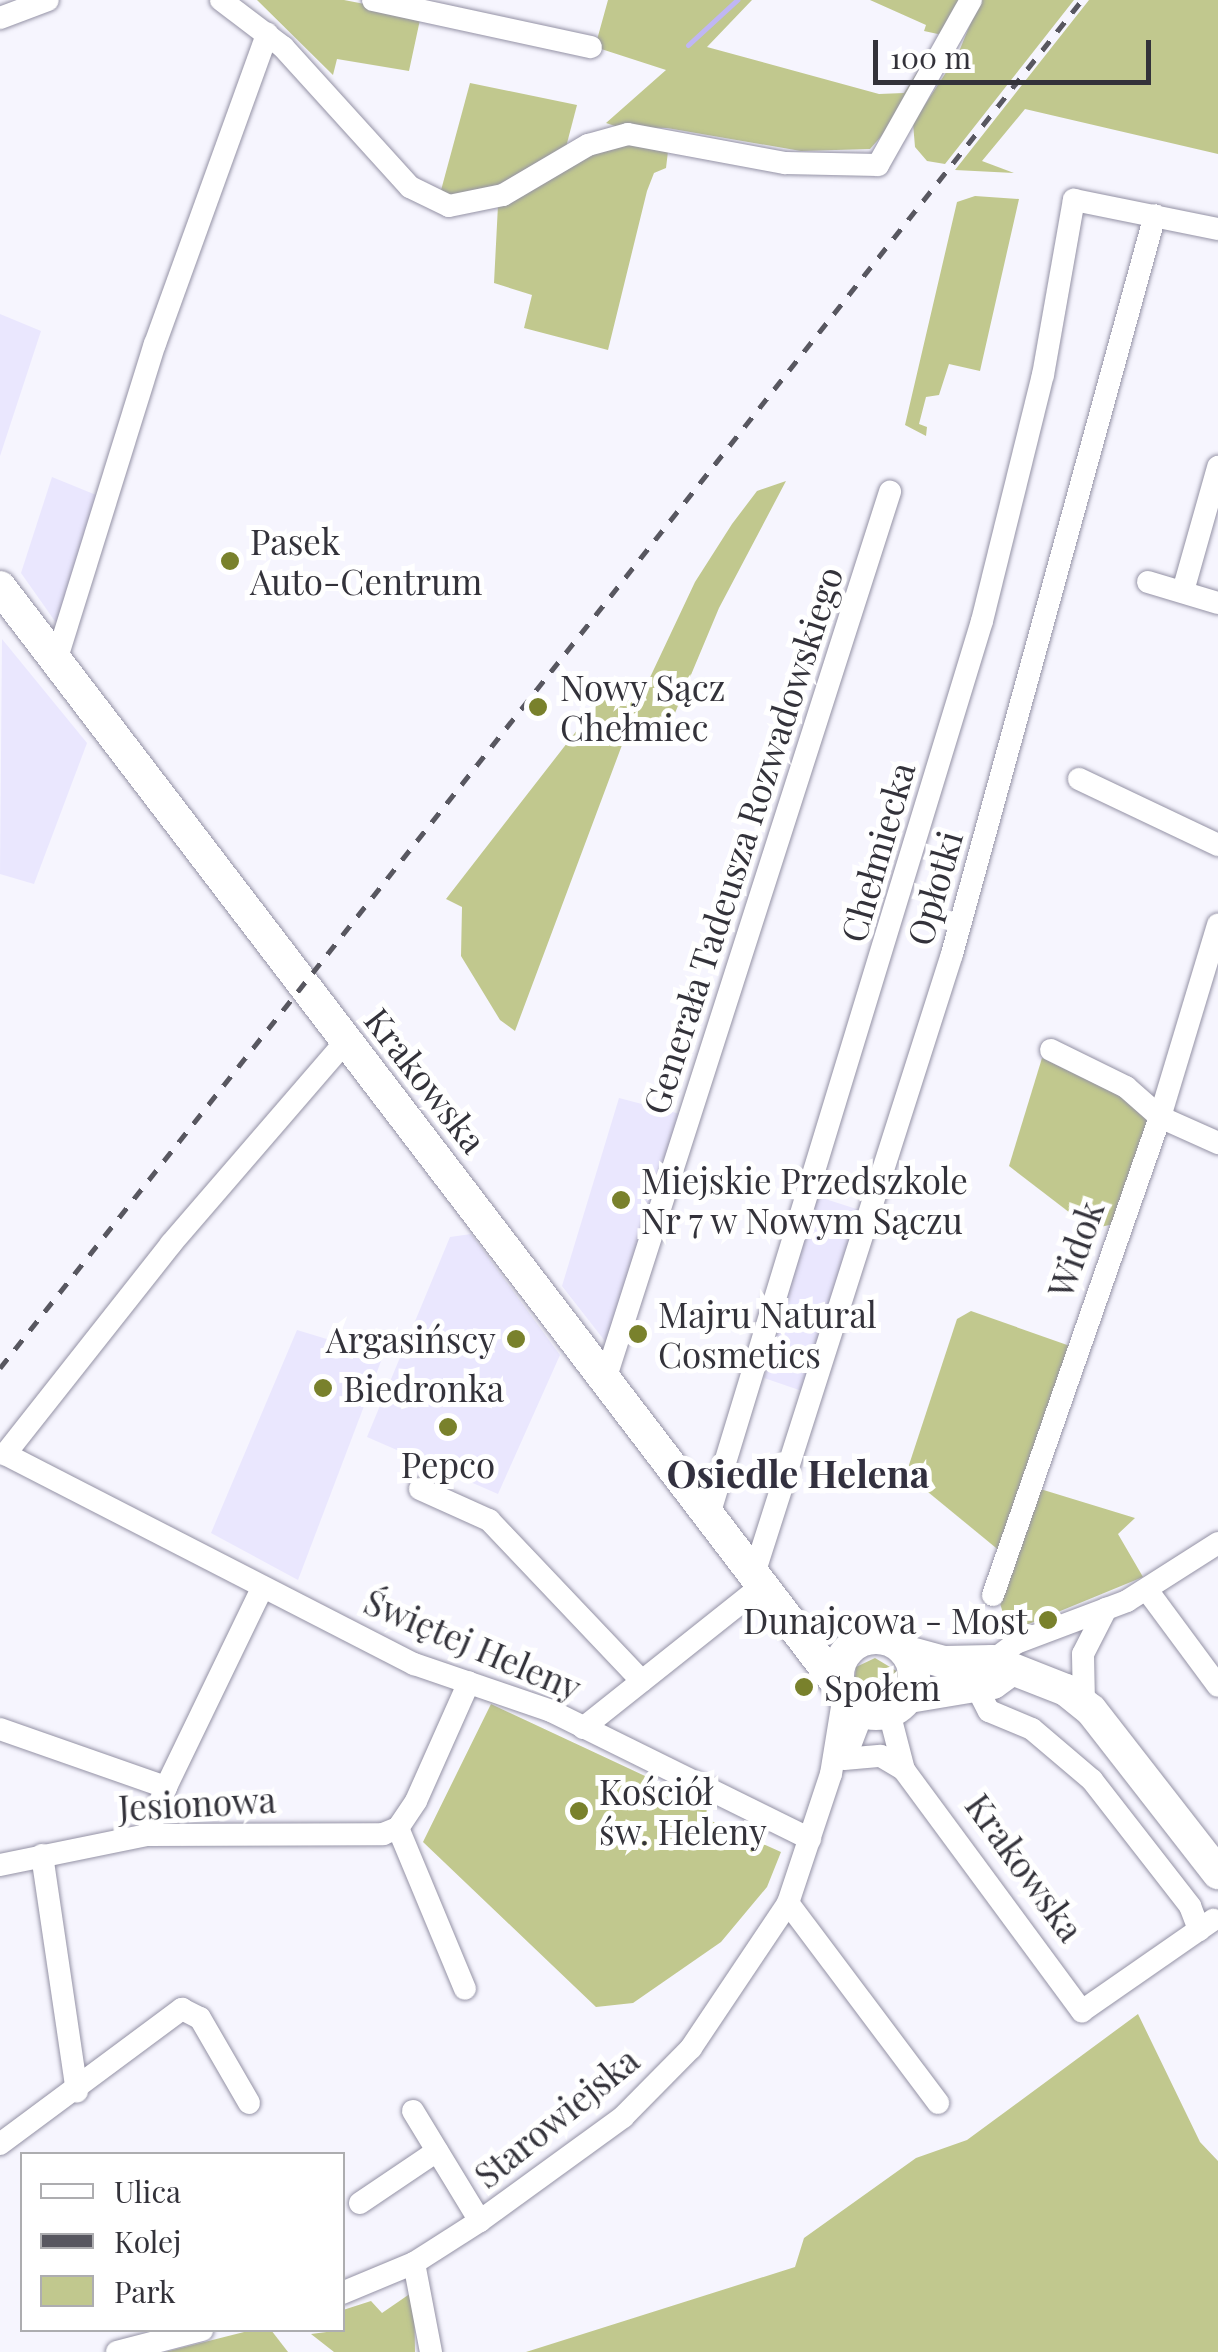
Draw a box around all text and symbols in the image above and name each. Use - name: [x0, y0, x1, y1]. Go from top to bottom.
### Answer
- scale bar: [878, 20, 1156, 82]
- text: 100 m: [890, 37, 971, 77]
- place label: Pasek Auto-Centrum: [250, 520, 482, 602]
- marker: Pasek Auto-Centrum: [219, 550, 241, 572]
- street label: Generała Tadeusza Rozwadowskiego: [633, 560, 851, 1120]
- place label: Nowy Sącz Chełmiec: [560, 666, 726, 748]
- marker: Nowy Sącz Chełmiec: [525, 694, 551, 720]
- street label: Chełmiecka: [831, 757, 923, 947]
- street label: Opłotki: [898, 826, 970, 950]
- street label: Krakowska: [357, 999, 495, 1161]
- place label: Miejskie Przedszkole Nr 7 w Nowym Sączu: [641, 1159, 968, 1241]
- marker: Miejskie Przedszkole Nr 7 w Nowym Sączu: [610, 1189, 632, 1211]
- street label: Widok: [1038, 1195, 1112, 1303]
- place label: Majru Natural Cosmetics: [658, 1293, 877, 1375]
- place label: Argasińscy: [326, 1318, 496, 1360]
- marker: Majru Natural Cosmetics: [627, 1323, 649, 1345]
- marker: Argasińscy: [505, 1328, 527, 1350]
- place label: Biedronka: [343, 1367, 504, 1409]
- marker: Biedronka: [312, 1377, 334, 1399]
- marker: Pepco: [437, 1416, 459, 1438]
- place label: Pepco: [401, 1443, 495, 1485]
- district label: Osiedle Helena: [666, 1450, 930, 1496]
- street label: Świętej Heleny: [358, 1580, 588, 1708]
- place label: Dunajcowa - Most: [743, 1599, 1028, 1641]
- marker: Dunajcowa - Most: [1037, 1609, 1059, 1631]
- place label: Społem: [824, 1666, 941, 1708]
- marker: Społem: [793, 1676, 815, 1698]
- place label: Kościół św. Heleny: [599, 1770, 767, 1852]
- street label: Jesionowa: [117, 1778, 277, 1828]
- street label: Krakowska: [958, 1785, 1092, 1949]
- marker: Kościół św. Heleny: [568, 1800, 590, 1822]
- street label: Starowiejska: [466, 2038, 646, 2196]
- legend: [20, 2152, 345, 2332]
- text: Ulica: [114, 2171, 181, 2211]
- text: Kolej: [114, 2221, 181, 2261]
- text: Park: [114, 2271, 176, 2311]

